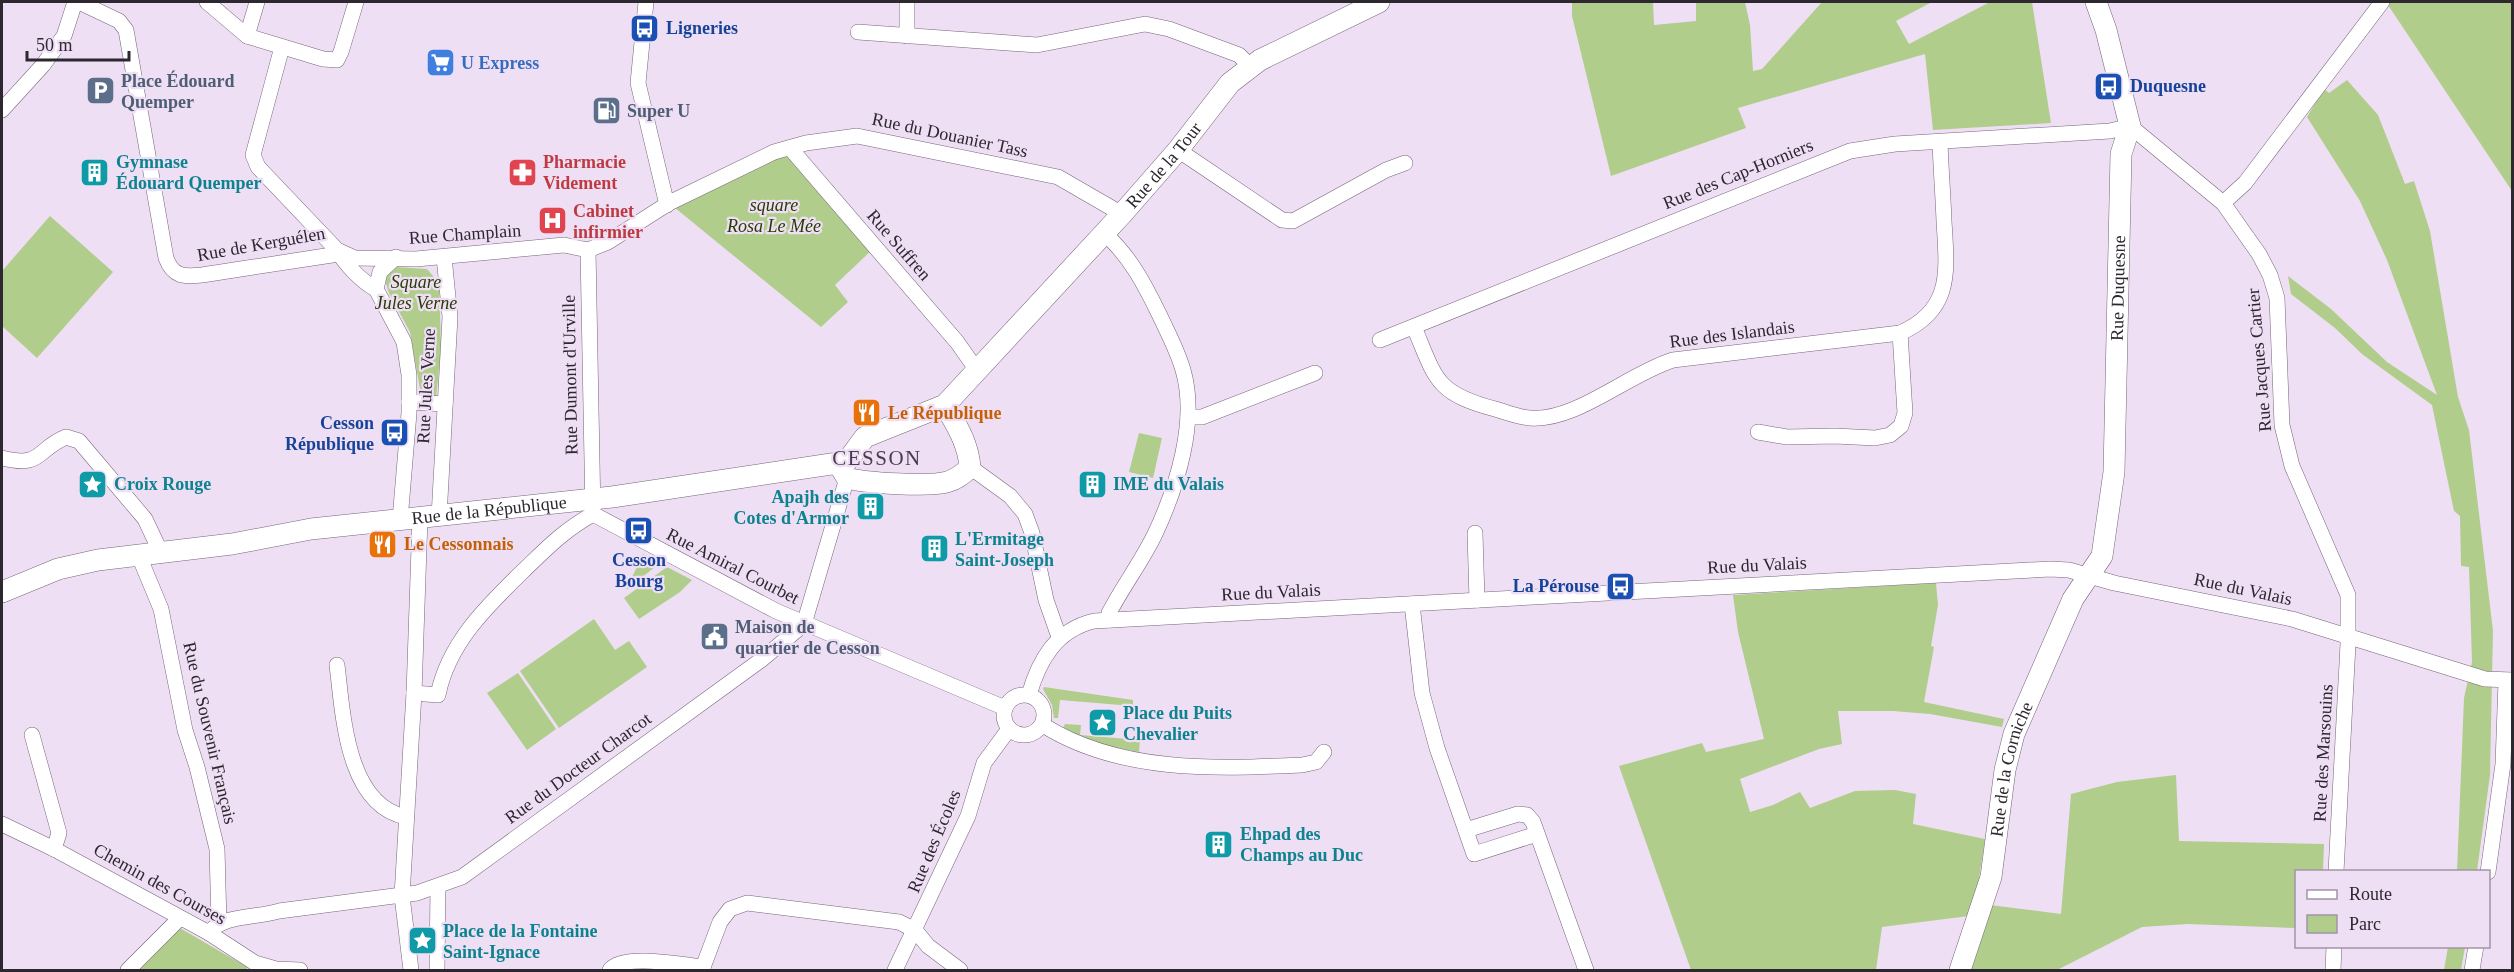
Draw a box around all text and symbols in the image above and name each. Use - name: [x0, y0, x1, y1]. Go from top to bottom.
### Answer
- bus stop icon: Ligneries: [629, 12, 661, 44]
- place label: Ligneries: [666, 18, 738, 38]
- scale bar: [27, 24, 129, 62]
- text: 50 m: [36, 35, 73, 55]
- supermarket icon: U Express: [424, 47, 456, 79]
- place label: U Express: [461, 53, 539, 73]
- place label: Place Édouard Quemper: [121, 70, 235, 112]
- bus stop icon: Duquesne: [2093, 70, 2125, 102]
- parking icon: Place Édouard Quemper: [84, 75, 116, 107]
- place label: Duquesne: [2130, 76, 2206, 96]
- fuel station icon: Super U: [590, 95, 622, 127]
- place label: Super U: [627, 101, 690, 121]
- street label: Rue du Douanier Tass: [870, 109, 1030, 161]
- street label: Rue de la Tour: [1122, 118, 1206, 212]
- street label: Rue des Cap-Horniers: [1660, 135, 1816, 213]
- place label: Gymnase Édouard Quemper: [116, 152, 262, 193]
- place label: Pharmacie Videment: [543, 152, 626, 193]
- building icon: Gymnase Édouard Quemper: [79, 156, 111, 188]
- pharmacy icon: Pharmacie Videment: [506, 156, 538, 188]
- park label: square Rosa Le Mée: [726, 195, 821, 236]
- place label: Cabinet infirmier: [573, 201, 643, 242]
- hospital icon: Cabinet infirmier: [536, 205, 568, 237]
- street label: Rue Suffren: [863, 206, 935, 284]
- street label: Rue Champlain: [408, 220, 522, 248]
- street label: Rue de Kerguélen: [195, 223, 327, 265]
- street label: Rue Duquesne: [2107, 235, 2129, 341]
- park label: Square Jules Verne: [375, 272, 457, 313]
- street label: Rue Jacques Cartier: [2243, 287, 2275, 433]
- street label: Rue Dumont d'Urville: [559, 295, 581, 455]
- street label: Rue des Islandais: [1668, 316, 1796, 352]
- street label: Rue Jules Verne: [413, 328, 439, 444]
- restaurant icon: Le République: [851, 397, 883, 429]
- place label: Le République: [888, 403, 1002, 423]
- place label: Cesson République: [285, 413, 374, 454]
- bus stop icon: Cesson République: [379, 417, 411, 449]
- district label: CESSON: [832, 446, 922, 470]
- place icon: Croix Rouge: [77, 468, 109, 500]
- building icon: IME du Valais: [1076, 468, 1108, 500]
- place label: Croix Rouge: [114, 474, 211, 494]
- place label: IME du Valais: [1113, 474, 1224, 494]
- place label: Apajh des Cotes d'Armor: [734, 487, 849, 528]
- building icon: Apajh des Cotes d'Armor: [854, 491, 886, 523]
- street label: Rue de la République: [411, 492, 568, 528]
- bus stop icon: Cesson Bourg: [623, 515, 655, 547]
- street label: Rue Amiral Courbet: [663, 524, 803, 608]
- restaurant icon: Le Cessonnais: [367, 528, 399, 560]
- place label: L'Ermitage Saint-Joseph: [955, 529, 1054, 570]
- building icon: L'Ermitage Saint-Joseph: [918, 533, 950, 565]
- place label: Le Cessonnais: [404, 534, 514, 554]
- place label: Cesson Bourg: [612, 550, 666, 591]
- street label: Rue du Valais: [1707, 552, 1807, 578]
- street label: Rue du Valais: [2192, 569, 2294, 609]
- bus stop icon: La Pérouse: [1604, 570, 1636, 602]
- place label: La Pérouse: [1513, 576, 1599, 596]
- street label: Rue du Valais: [1221, 579, 1321, 605]
- place label: Maison de quartier de Cesson: [735, 617, 880, 658]
- public building icon: Maison de quartier de Cesson: [698, 621, 730, 653]
- street label: Rue du Souvenir Français: [179, 640, 241, 826]
- street label: Rue des Marsouins: [2309, 684, 2337, 822]
- street label: Rue de la Corniche: [1986, 699, 2037, 838]
- place label: Place du Puits Chevalier: [1123, 703, 1232, 744]
- place icon: Place du Puits Chevalier: [1086, 707, 1118, 739]
- street label: Rue du Docteur Charcot: [501, 708, 655, 828]
- street label: Rue des Écoles: [902, 786, 965, 896]
- place label: Ehpad des Champs au Duc: [1240, 824, 1363, 865]
- building icon: Ehpad des Champs au Duc: [1203, 828, 1235, 860]
- street label: Chemin des Courses: [90, 839, 230, 929]
- legend: [2295, 870, 2490, 948]
- text: Route: [2349, 884, 2392, 904]
- text: Parc: [2349, 914, 2381, 934]
- place label: Place de la Fontaine Saint-Ignace: [443, 921, 597, 962]
- place icon: Place de la Fontaine Saint-Ignace: [406, 925, 438, 957]

